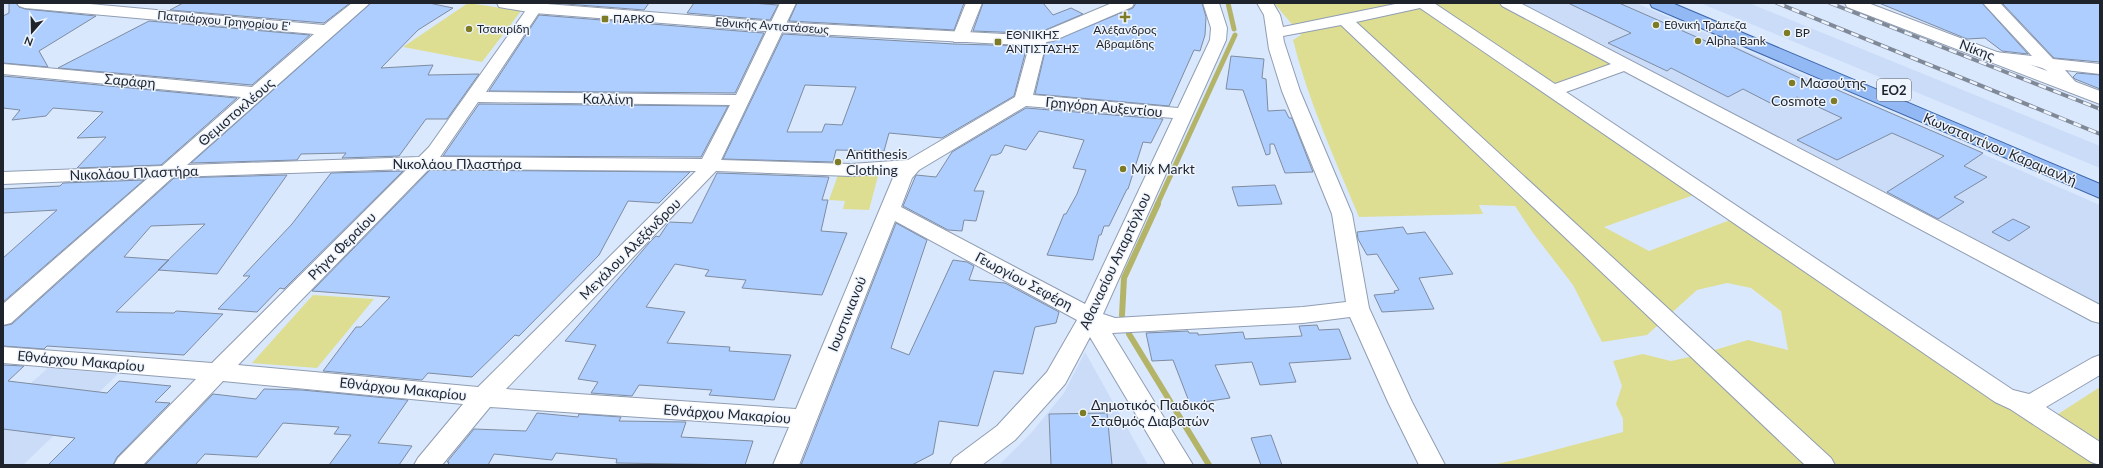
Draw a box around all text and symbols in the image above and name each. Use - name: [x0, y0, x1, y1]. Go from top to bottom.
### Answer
- street label: Πατριάρχου Γρηγορίου Ε': [157, 7, 291, 34]
- place label: ΠΑΡΚΟ: [613, 11, 655, 26]
- north arrow: [12, 12, 52, 52]
- marker: Αλέξανδρος Αβραμίδης: [1120, 12, 1130, 22]
- marker: ΠΑΡΚΟ: [600, 14, 610, 24]
- street label: Εθνικής Αντιστάσεως: [715, 14, 830, 37]
- place label: Εθνική Τράπεζα: [1664, 17, 1747, 32]
- marker: Εθνική Τράπεζα: [1651, 20, 1661, 30]
- place label: Τσακιρίδη: [477, 21, 530, 36]
- place label: Αλέξανδρος Αβραμίδης: [1093, 22, 1157, 51]
- marker: Τσακιρίδη: [464, 24, 474, 34]
- place label: BP: [1795, 25, 1810, 40]
- place label: ΕΘΝΙΚΗΣ ΑΝΤΙΣΤΑΣΗΣ: [1006, 27, 1079, 56]
- marker: BP: [1782, 28, 1792, 38]
- place label: Alpha Bank: [1706, 33, 1767, 48]
- text: N: [22, 34, 35, 49]
- street label: Νίκης: [1957, 35, 1998, 64]
- marker: Alpha Bank: [1693, 36, 1703, 46]
- marker: ΕΘΝΙΚΗΣ ΑΝΤΙΣΤΑΣΗΣ: [993, 37, 1003, 47]
- street label: Σαράφη: [104, 70, 156, 91]
- street label: Θεμιστοκλέους: [194, 74, 277, 149]
- place label: Μασούτης: [1800, 74, 1867, 91]
- marker: Μασούτης: [1787, 78, 1797, 88]
- road number: ΕΟ2: [1877, 79, 1911, 101]
- street label: Καλλίνη: [582, 90, 634, 107]
- place label: Cosmote: [1771, 92, 1826, 109]
- street label: Γρηγόρη Αυξεντίου: [1045, 93, 1163, 120]
- marker: Cosmote: [1829, 96, 1839, 106]
- street label: Κωνσταντίνου Καραμανλή: [1921, 108, 2079, 189]
- place label: Antithesis Clothing: [846, 145, 908, 178]
- street label: Νικολάου Πλαστήρα: [392, 155, 522, 172]
- marker: Antithesis Clothing: [833, 157, 843, 167]
- place label: Mix Markt: [1131, 160, 1195, 177]
- street label: Νικολάου Πλαστήρα: [69, 162, 199, 183]
- marker: Mix Markt: [1118, 164, 1128, 174]
- street label: Αθανασίου Απαρτόγλου: [1075, 189, 1154, 332]
- street label: Μεγάλου Αλεξάνδρου: [575, 194, 684, 303]
- street label: Ρήγα Φεραίου: [304, 208, 379, 283]
- street label: Γεωργίου Σεφέρη: [973, 248, 1076, 313]
- street label: Ιουστινιανού: [824, 274, 869, 354]
- street label: Εθνάρχου Μακαρίου: [17, 346, 145, 375]
- street label: Εθνάρχου Μακαρίου: [339, 373, 467, 404]
- place label: Δημοτικός Παιδικός Σταθμός Διαβατών: [1091, 396, 1215, 429]
- street label: Εθνάρχου Μακαρίου: [663, 401, 791, 426]
- marker: Δημοτικός Παιδικός Σταθμός Διαβατών: [1078, 408, 1088, 418]

